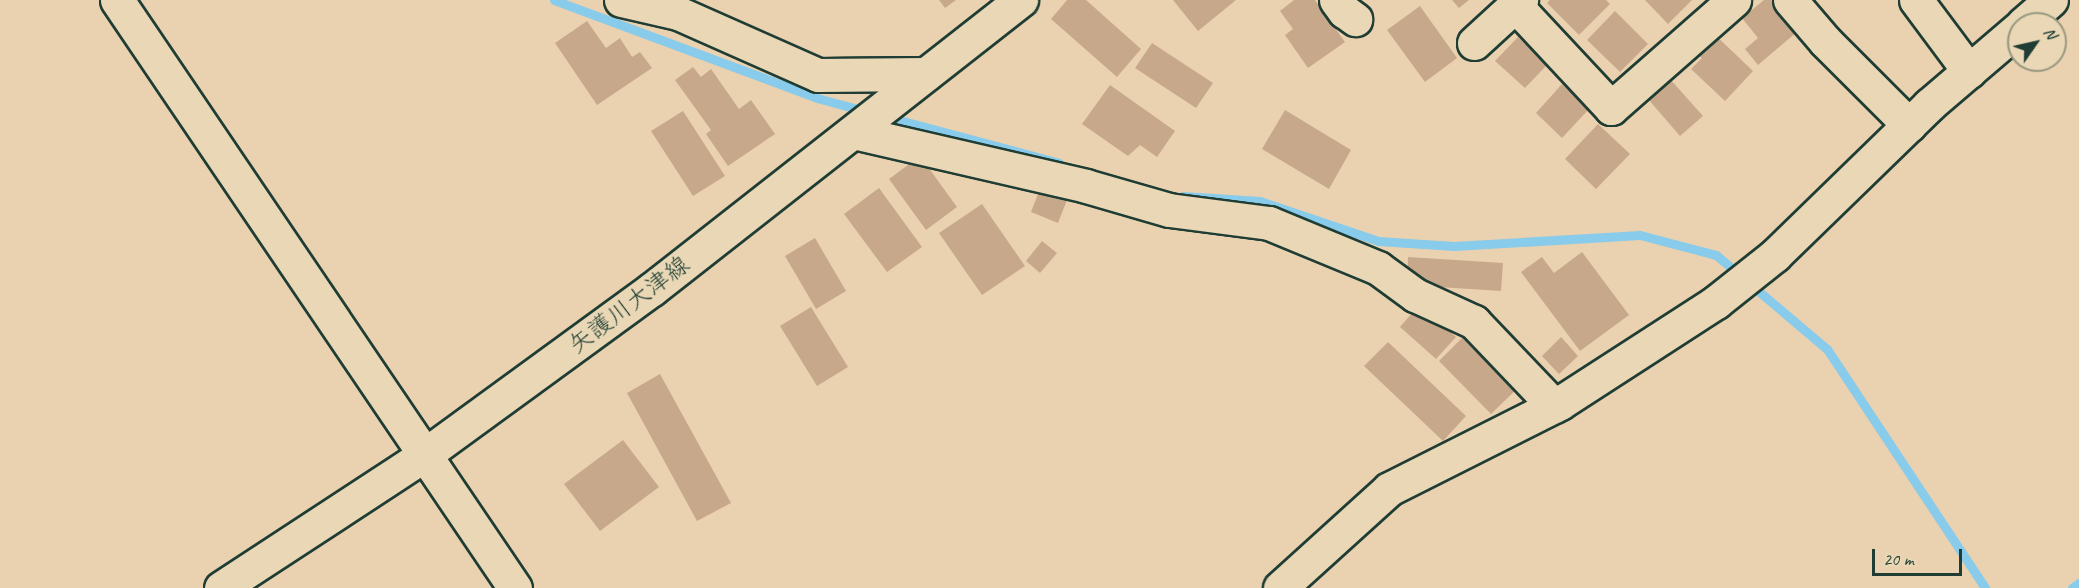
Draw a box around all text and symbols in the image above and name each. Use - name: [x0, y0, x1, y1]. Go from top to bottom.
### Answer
- north arrow: [2007, 12, 2067, 72]
- text: N: [2039, 23, 2061, 43]
- street label: 矢護川大津線: [563, 250, 695, 360]
- scale bar: [1875, 537, 1965, 575]
- text: 20 m: [1883, 548, 1914, 570]

